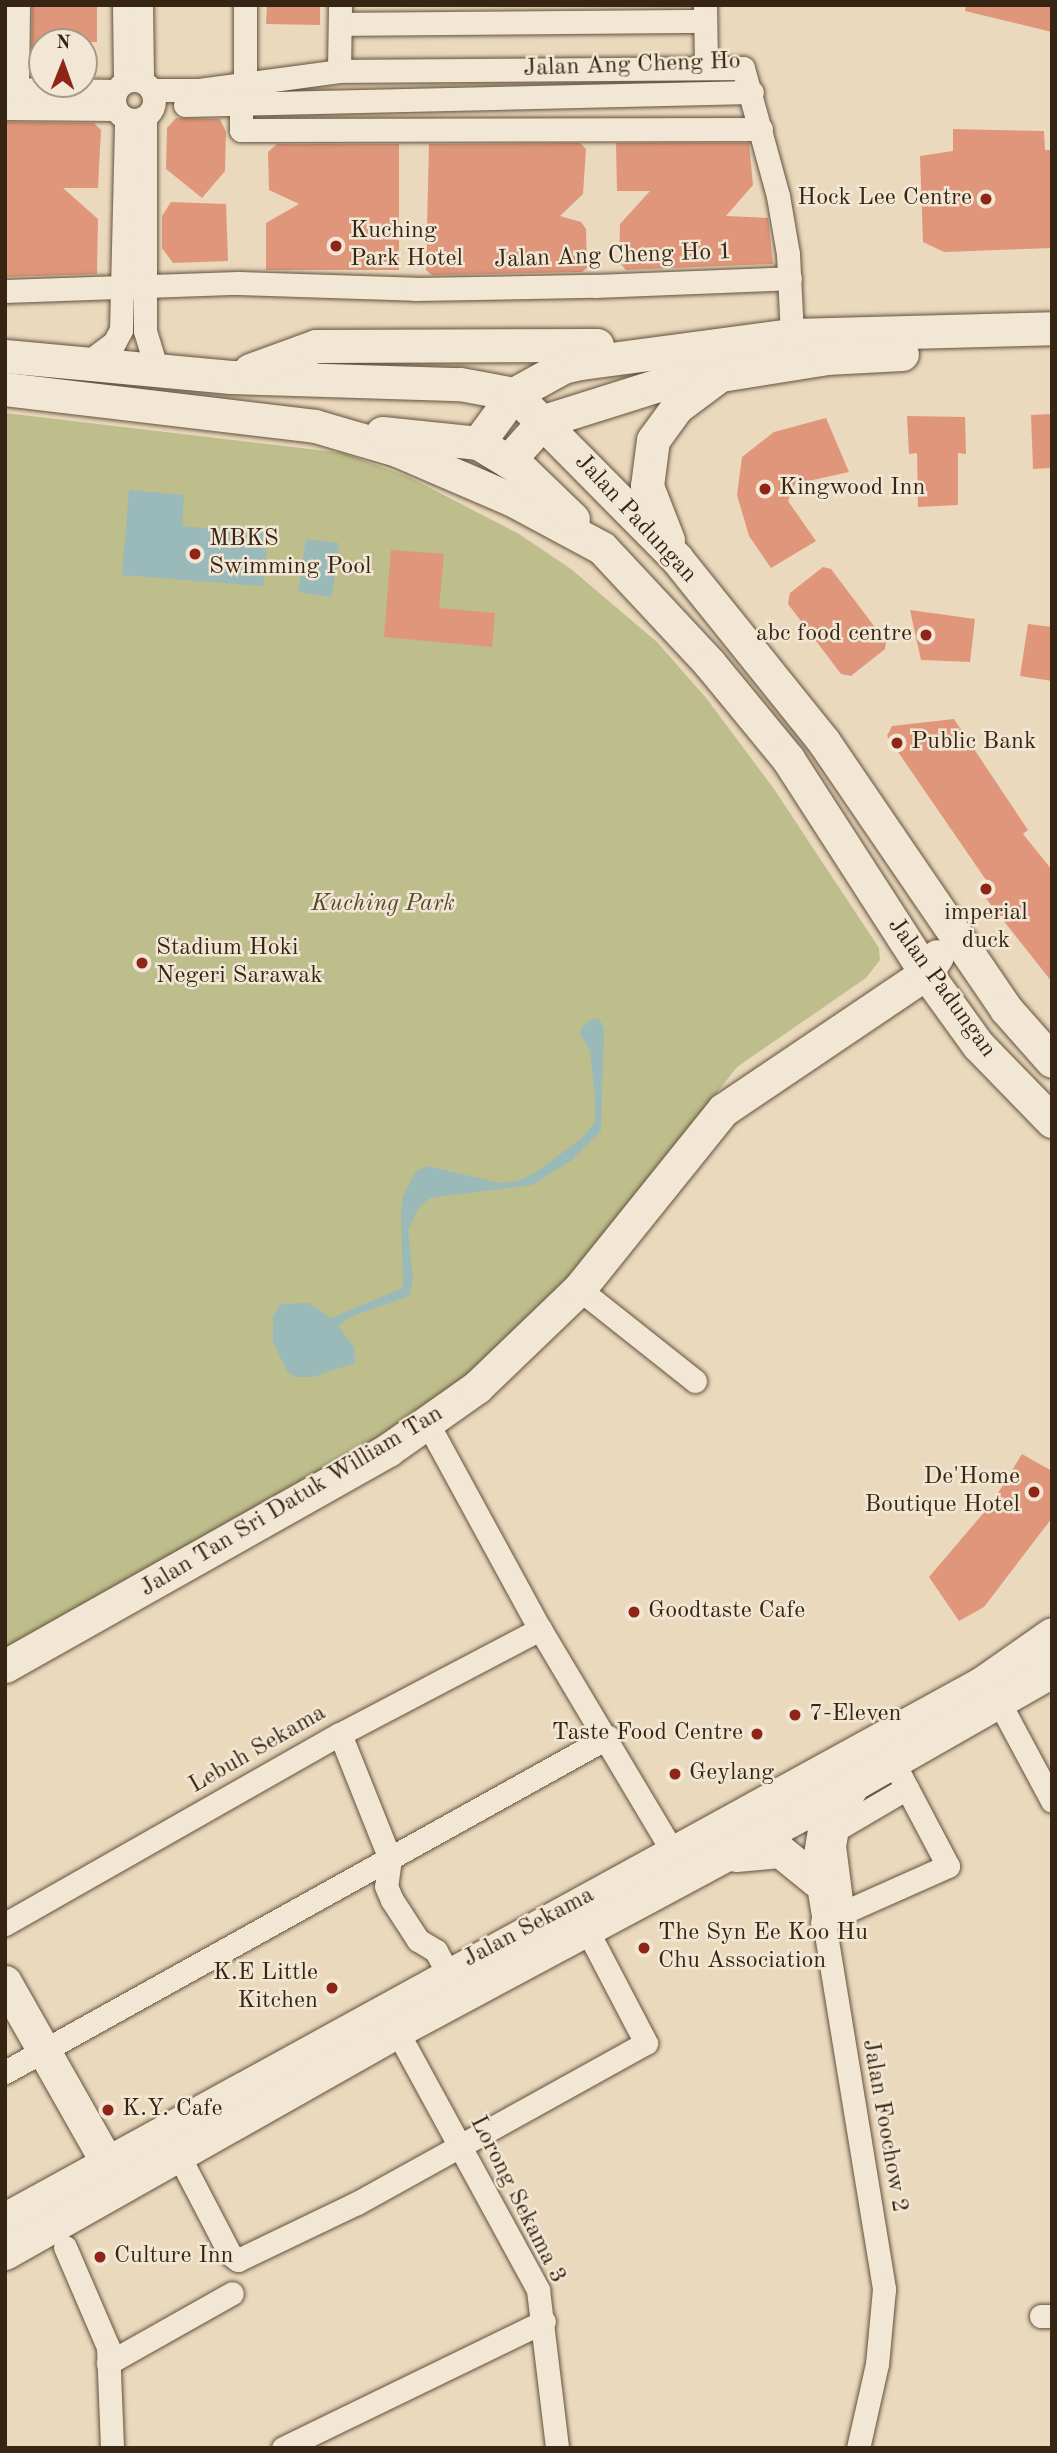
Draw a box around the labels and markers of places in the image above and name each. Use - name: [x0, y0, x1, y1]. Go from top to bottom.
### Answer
- place label: Hock Lee Centre: [797, 185, 972, 213]
- marker: Hock Lee Centre: [978, 191, 994, 207]
- place label: Kuching Park Hotel: [350, 218, 463, 274]
- marker: Kuching Park Hotel: [328, 238, 344, 254]
- place label: Kingwood Inn: [779, 475, 925, 503]
- marker: Kingwood Inn: [757, 481, 773, 497]
- place label: MBKS Swimming Pool: [209, 526, 372, 582]
- marker: MBKS Swimming Pool: [187, 546, 203, 562]
- place label: abc food centre: [756, 621, 912, 649]
- marker: abc food centre: [918, 627, 934, 643]
- place label: Public Bank: [911, 729, 1036, 757]
- marker: Public Bank: [889, 735, 905, 751]
- marker: imperial duck: [978, 881, 994, 897]
- place label: imperial duck: [944, 900, 1028, 956]
- place label: Stadium Hoki Negeri Sarawak: [156, 935, 323, 991]
- marker: Stadium Hoki Negeri Sarawak: [134, 955, 150, 971]
- place label: De'Home Boutique Hotel: [864, 1464, 1020, 1520]
- marker: De'Home Boutique Hotel: [1026, 1484, 1042, 1500]
- place label: Goodtaste Cafe: [648, 1598, 805, 1626]
- marker: Goodtaste Cafe: [626, 1604, 642, 1620]
- place label: 7-Eleven: [809, 1701, 901, 1729]
- marker: 7-Eleven: [787, 1707, 803, 1723]
- place label: Taste Food Centre: [552, 1720, 743, 1748]
- marker: Taste Food Centre: [749, 1726, 765, 1742]
- place label: Geylang: [689, 1760, 774, 1788]
- marker: Geylang: [667, 1766, 683, 1782]
- place label: The Syn Ee Koo Hu Chu Association: [658, 1920, 868, 1976]
- marker: The Syn Ee Koo Hu Chu Association: [636, 1940, 652, 1956]
- place label: K.E Little Kitchen: [213, 1960, 318, 2016]
- marker: K.E Little Kitchen: [324, 1980, 340, 1996]
- place label: K.Y. Cafe: [122, 2096, 223, 2124]
- marker: K.Y. Cafe: [100, 2102, 116, 2118]
- place label: Culture Inn: [114, 2243, 234, 2271]
- marker: Culture Inn: [92, 2249, 108, 2265]

